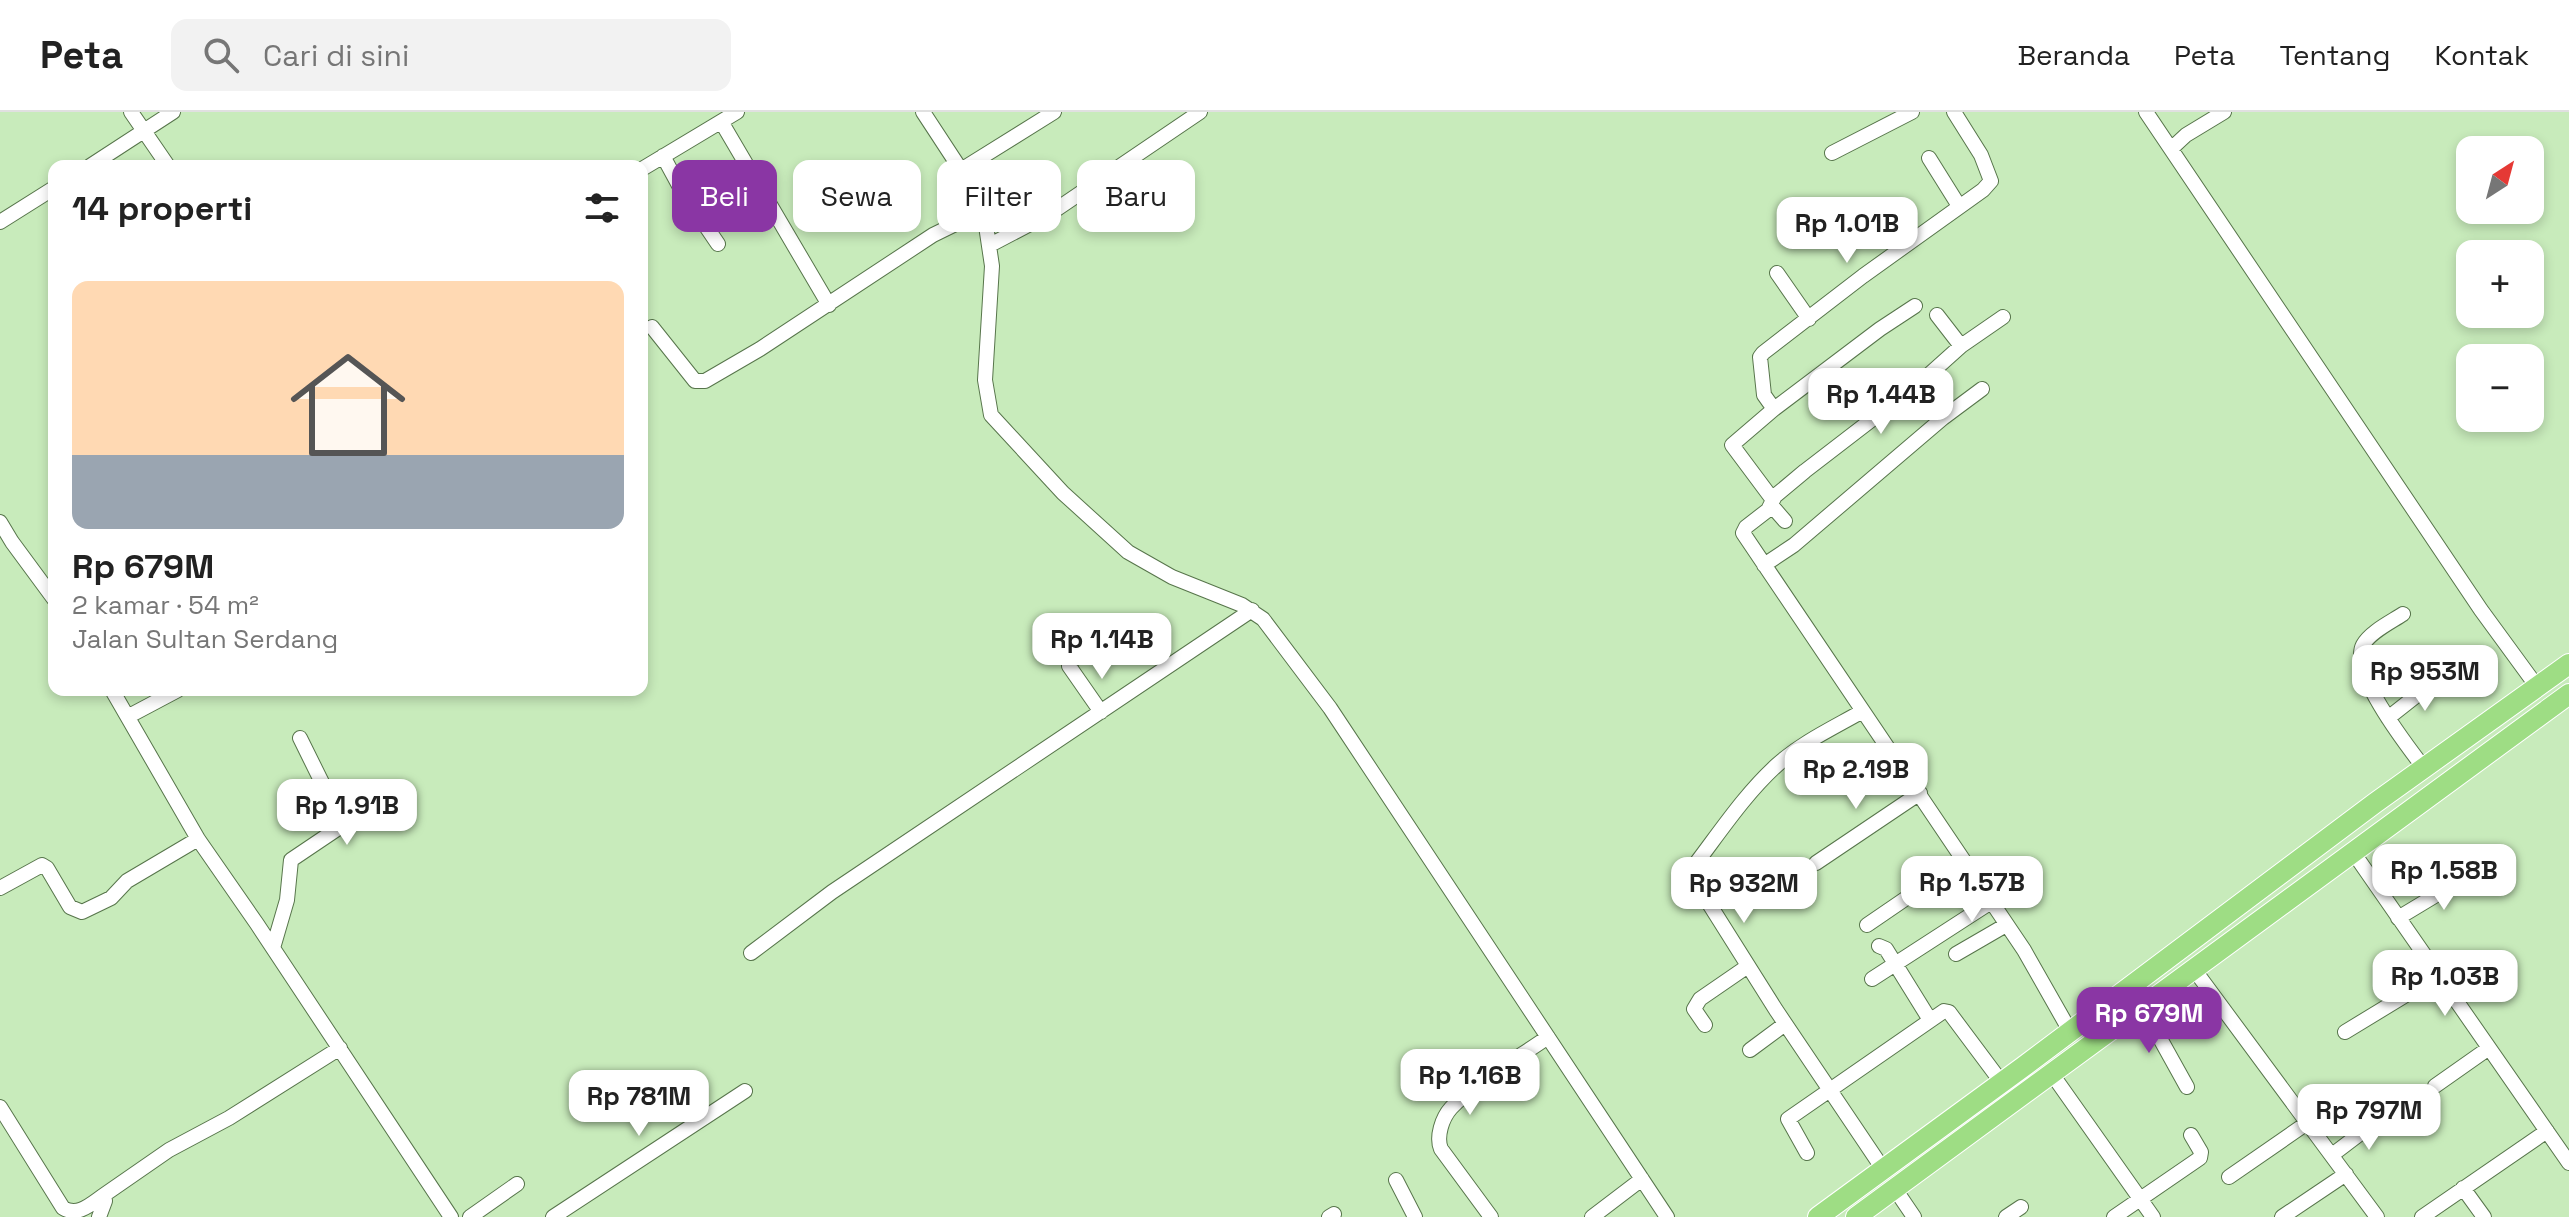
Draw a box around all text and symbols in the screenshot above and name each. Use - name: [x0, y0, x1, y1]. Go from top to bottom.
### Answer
- search box: [171, 19, 731, 91]
- text: Peta: [40, 31, 123, 79]
- icon: search: [199, 33, 243, 77]
- text: Cari di sini: [263, 36, 409, 75]
- text: Beranda: [2018, 37, 2130, 73]
- text: Peta: [2174, 37, 2235, 73]
- text: Tentang: [2279, 37, 2390, 73]
- text: Kontak: [2434, 37, 2529, 73]
- north arrow: [2456, 136, 2544, 224]
- map controls: [2456, 136, 2544, 432]
- chip: Beli: [672, 160, 777, 232]
- chip: Sewa: [793, 160, 921, 232]
- chip: Filter: [937, 160, 1061, 232]
- chip: Baru: [1077, 160, 1195, 232]
- icon: filters: [580, 186, 624, 230]
- text: 14 properti: [72, 187, 252, 230]
- pin: Rp 1.01B: [1764, 197, 1930, 265]
- text: Rp 1.01B: [1795, 206, 1899, 240]
- button: +: [2456, 240, 2544, 328]
- icon: home: [276, 333, 420, 477]
- button: −: [2456, 344, 2544, 432]
- pin: Rp 1.44B: [1798, 368, 1964, 436]
- text: Rp 1.44B: [1826, 377, 1936, 411]
- text: Rp 679M: [72, 545, 214, 588]
- text: 2 kamar · 54 m²: [72, 588, 259, 622]
- pin: Rp 1.14B: [1019, 613, 1185, 681]
- text: Jalan Sultan Serdang: [72, 622, 338, 656]
- text: Rp 1.14B: [1050, 622, 1154, 656]
- pin: Rp 953M: [2351, 645, 2499, 713]
- text: Rp 953M: [2370, 654, 2480, 688]
- pin: Rp 2.19B: [1773, 743, 1939, 811]
- text: Rp 2.19B: [1803, 752, 1909, 786]
- pin: Rp 1.91B: [264, 779, 430, 847]
- text: Rp 1.91B: [295, 788, 399, 822]
- pin: Rp 1.58B: [2361, 844, 2527, 912]
- text: Rp 1.58B: [2390, 853, 2498, 887]
- pin: Rp 1.57B: [1889, 856, 2055, 924]
- pin: Rp 932M: [1670, 857, 1818, 925]
- text: Rp 1.57B: [1919, 865, 2025, 899]
- text: Rp 932M: [1689, 866, 1799, 900]
- pin: Rp 1.03B: [2362, 950, 2528, 1018]
- text: Rp 1.03B: [2391, 959, 2499, 993]
- pin: Rp 679M: [2075, 987, 2223, 1055]
- text: Rp 679M: [2095, 996, 2203, 1030]
- pin: Rp 1.16B: [1387, 1049, 1553, 1117]
- text: Rp 1.16B: [1419, 1058, 1521, 1092]
- pin: Rp 781M: [565, 1070, 713, 1138]
- text: Rp 781M: [587, 1079, 691, 1113]
- pin: Rp 797M: [2295, 1084, 2443, 1152]
- text: Rp 797M: [2316, 1093, 2422, 1127]

